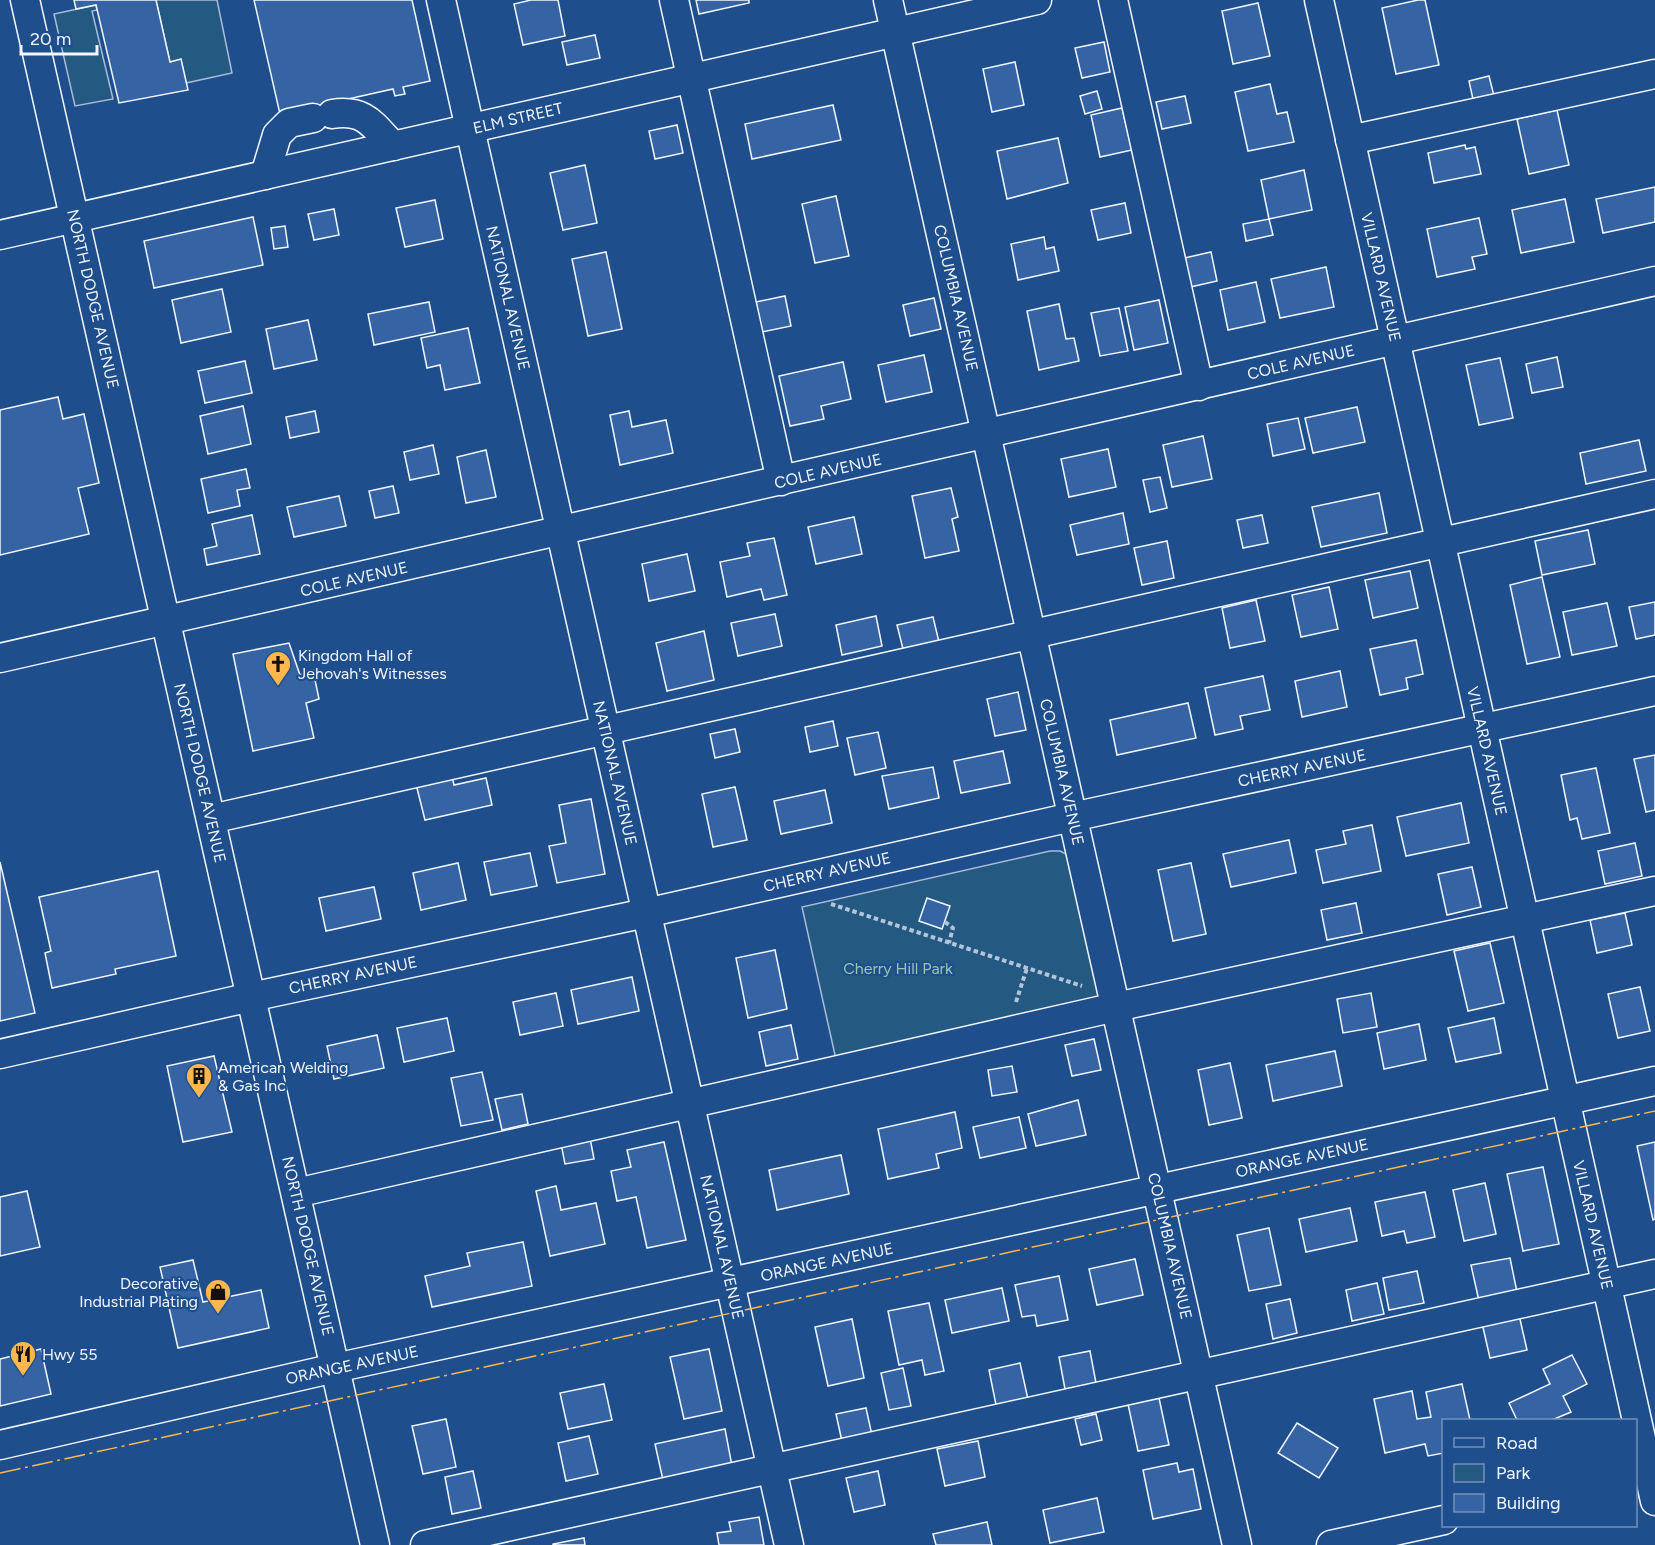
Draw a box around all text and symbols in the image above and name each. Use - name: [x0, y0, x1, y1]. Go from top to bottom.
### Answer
- scale bar: [21, 18, 98, 56]
- text: 20 m: [30, 28, 71, 50]
- street label: ELM STREET: [471, 98, 565, 138]
- street label: NORTH DODGE AVENUE: [63, 207, 123, 391]
- street label: VILLARD AVENUE: [1357, 211, 1405, 343]
- street label: COLUMBIA AVENUE: [930, 223, 982, 373]
- street label: NATIONAL AVENUE: [482, 224, 534, 372]
- street label: COLE AVENUE: [1245, 340, 1357, 384]
- street label: COLE AVENUE: [772, 449, 884, 493]
- street label: COLE AVENUE: [298, 557, 410, 601]
- place label: Kingdom Hall of Jehovah's Witnesses: [298, 646, 447, 683]
- church icon: Kingdom Hall of Jehovah's Witnesses: [263, 649, 293, 687]
- street label: NORTH DODGE AVENUE: [170, 681, 230, 865]
- street label: VILLARD AVENUE: [1463, 685, 1511, 817]
- street label: COLUMBIA AVENUE: [1036, 697, 1088, 847]
- street label: NATIONAL AVENUE: [589, 699, 641, 847]
- street label: CHERRY AVENUE: [1236, 745, 1368, 791]
- street label: CHERRY AVENUE: [761, 848, 893, 896]
- street label: CHERRY AVENUE: [287, 952, 419, 998]
- park label: Cherry Hill Park: [843, 959, 953, 978]
- place label: American Welding & Gas Inc: [218, 1058, 348, 1095]
- building icon: American Welding & Gas Inc: [184, 1061, 214, 1099]
- street label: ORANGE AVENUE: [1234, 1135, 1370, 1181]
- street label: NORTH DODGE AVENUE: [278, 1154, 338, 1338]
- street label: VILLARD AVENUE: [1569, 1159, 1617, 1291]
- street label: COLUMBIA AVENUE: [1144, 1171, 1196, 1321]
- street label: NATIONAL AVENUE: [696, 1173, 748, 1321]
- street label: ORANGE AVENUE: [759, 1239, 895, 1285]
- place label: Decorative Industrial Plating: [79, 1274, 198, 1311]
- shop icon: Decorative Industrial Plating: [203, 1277, 233, 1315]
- restaurant icon: Hwy 55: [8, 1339, 38, 1377]
- street label: ORANGE AVENUE: [284, 1342, 420, 1388]
- place label: Hwy 55: [42, 1345, 97, 1364]
- legend: [1442, 1419, 1637, 1527]
- text: Road: [1496, 1432, 1537, 1454]
- text: Park: [1496, 1462, 1531, 1484]
- text: Building: [1496, 1492, 1561, 1514]

